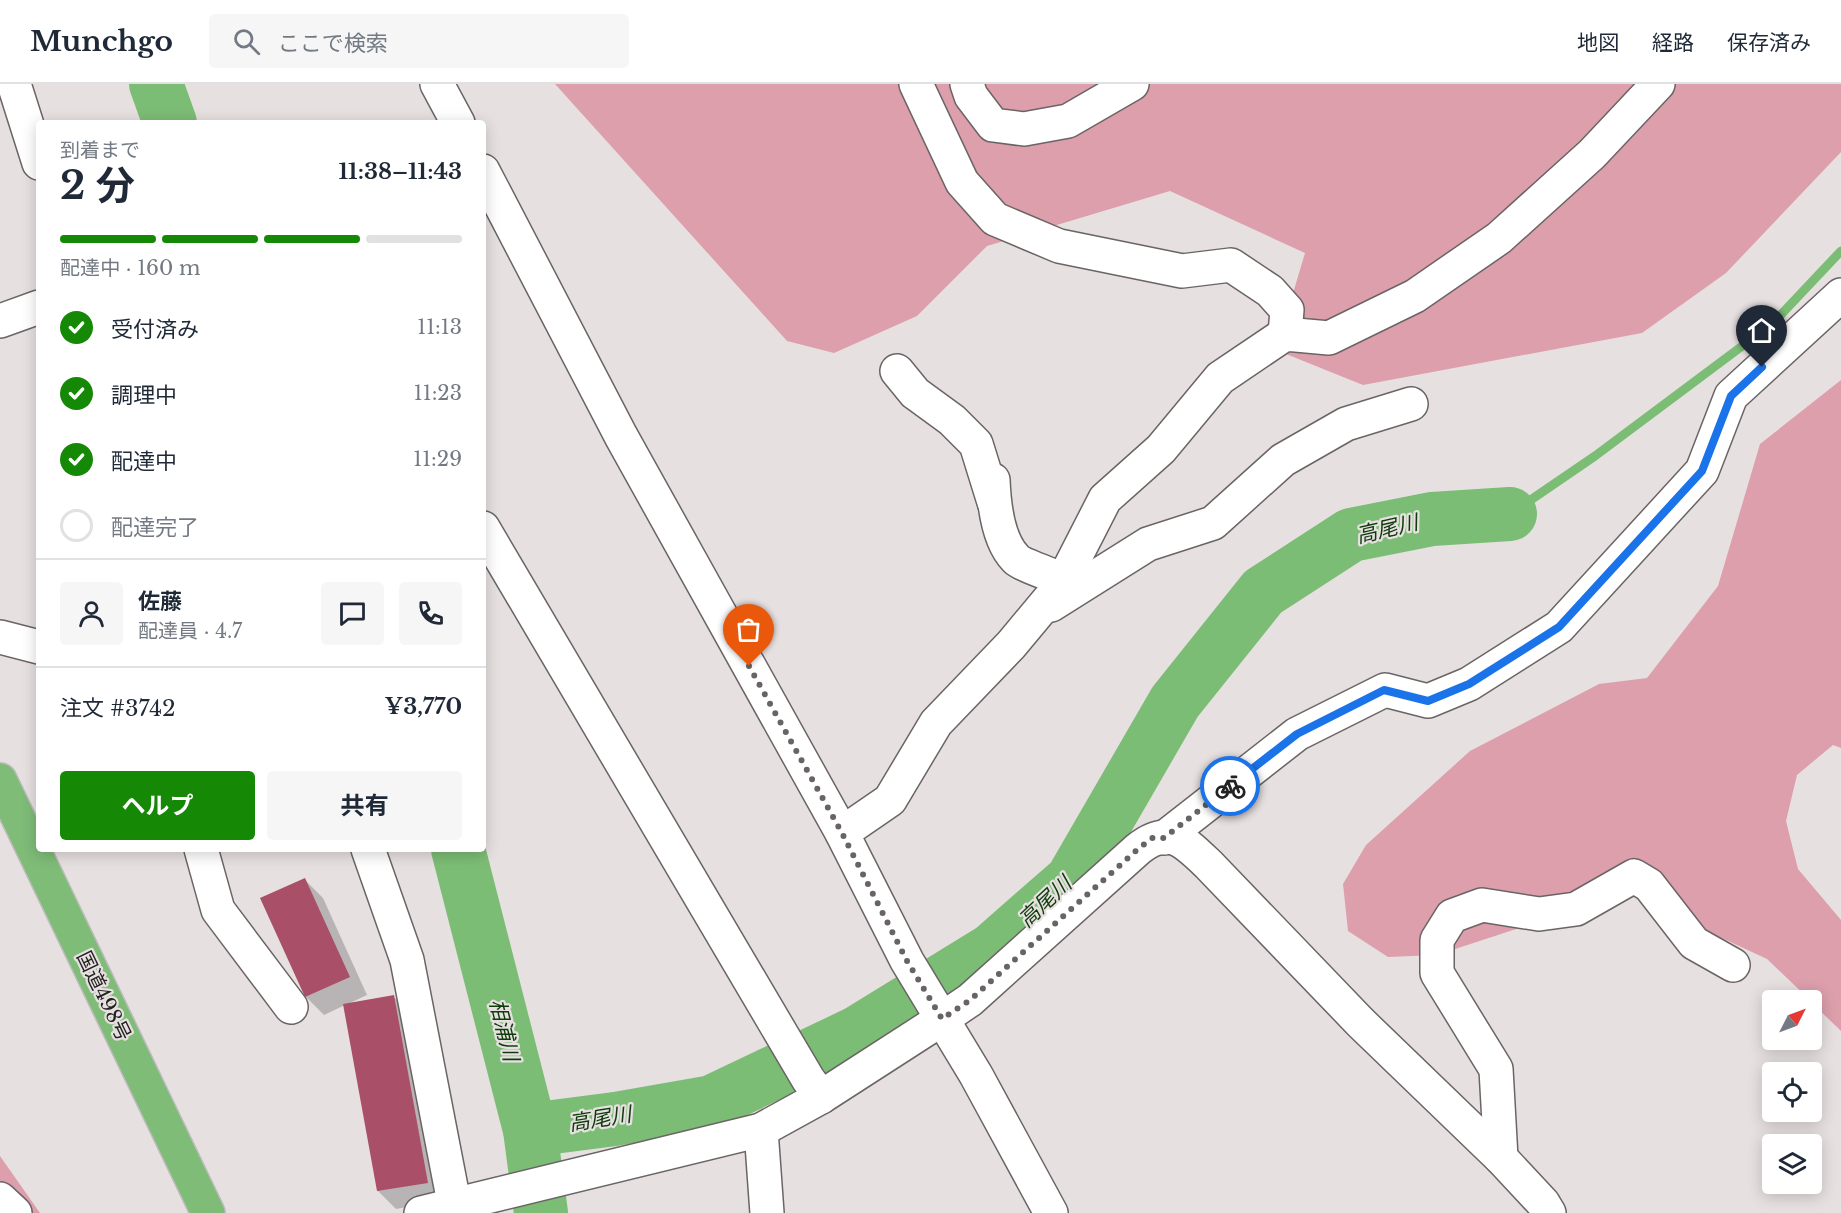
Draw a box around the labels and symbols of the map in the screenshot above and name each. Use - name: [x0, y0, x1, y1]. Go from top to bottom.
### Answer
- pin: [1736, 305, 1787, 367]
- water label: 高尾川: [1353, 509, 1423, 549]
- pin: [723, 604, 774, 666]
- courier: [1200, 756, 1260, 816]
- water label: 高尾川: [1013, 870, 1078, 933]
- street label: 国道498号: [72, 947, 136, 1045]
- north arrow: [1762, 990, 1822, 1050]
- water label: 相浦川: [484, 996, 525, 1066]
- water label: 高尾川: [567, 1101, 635, 1137]

